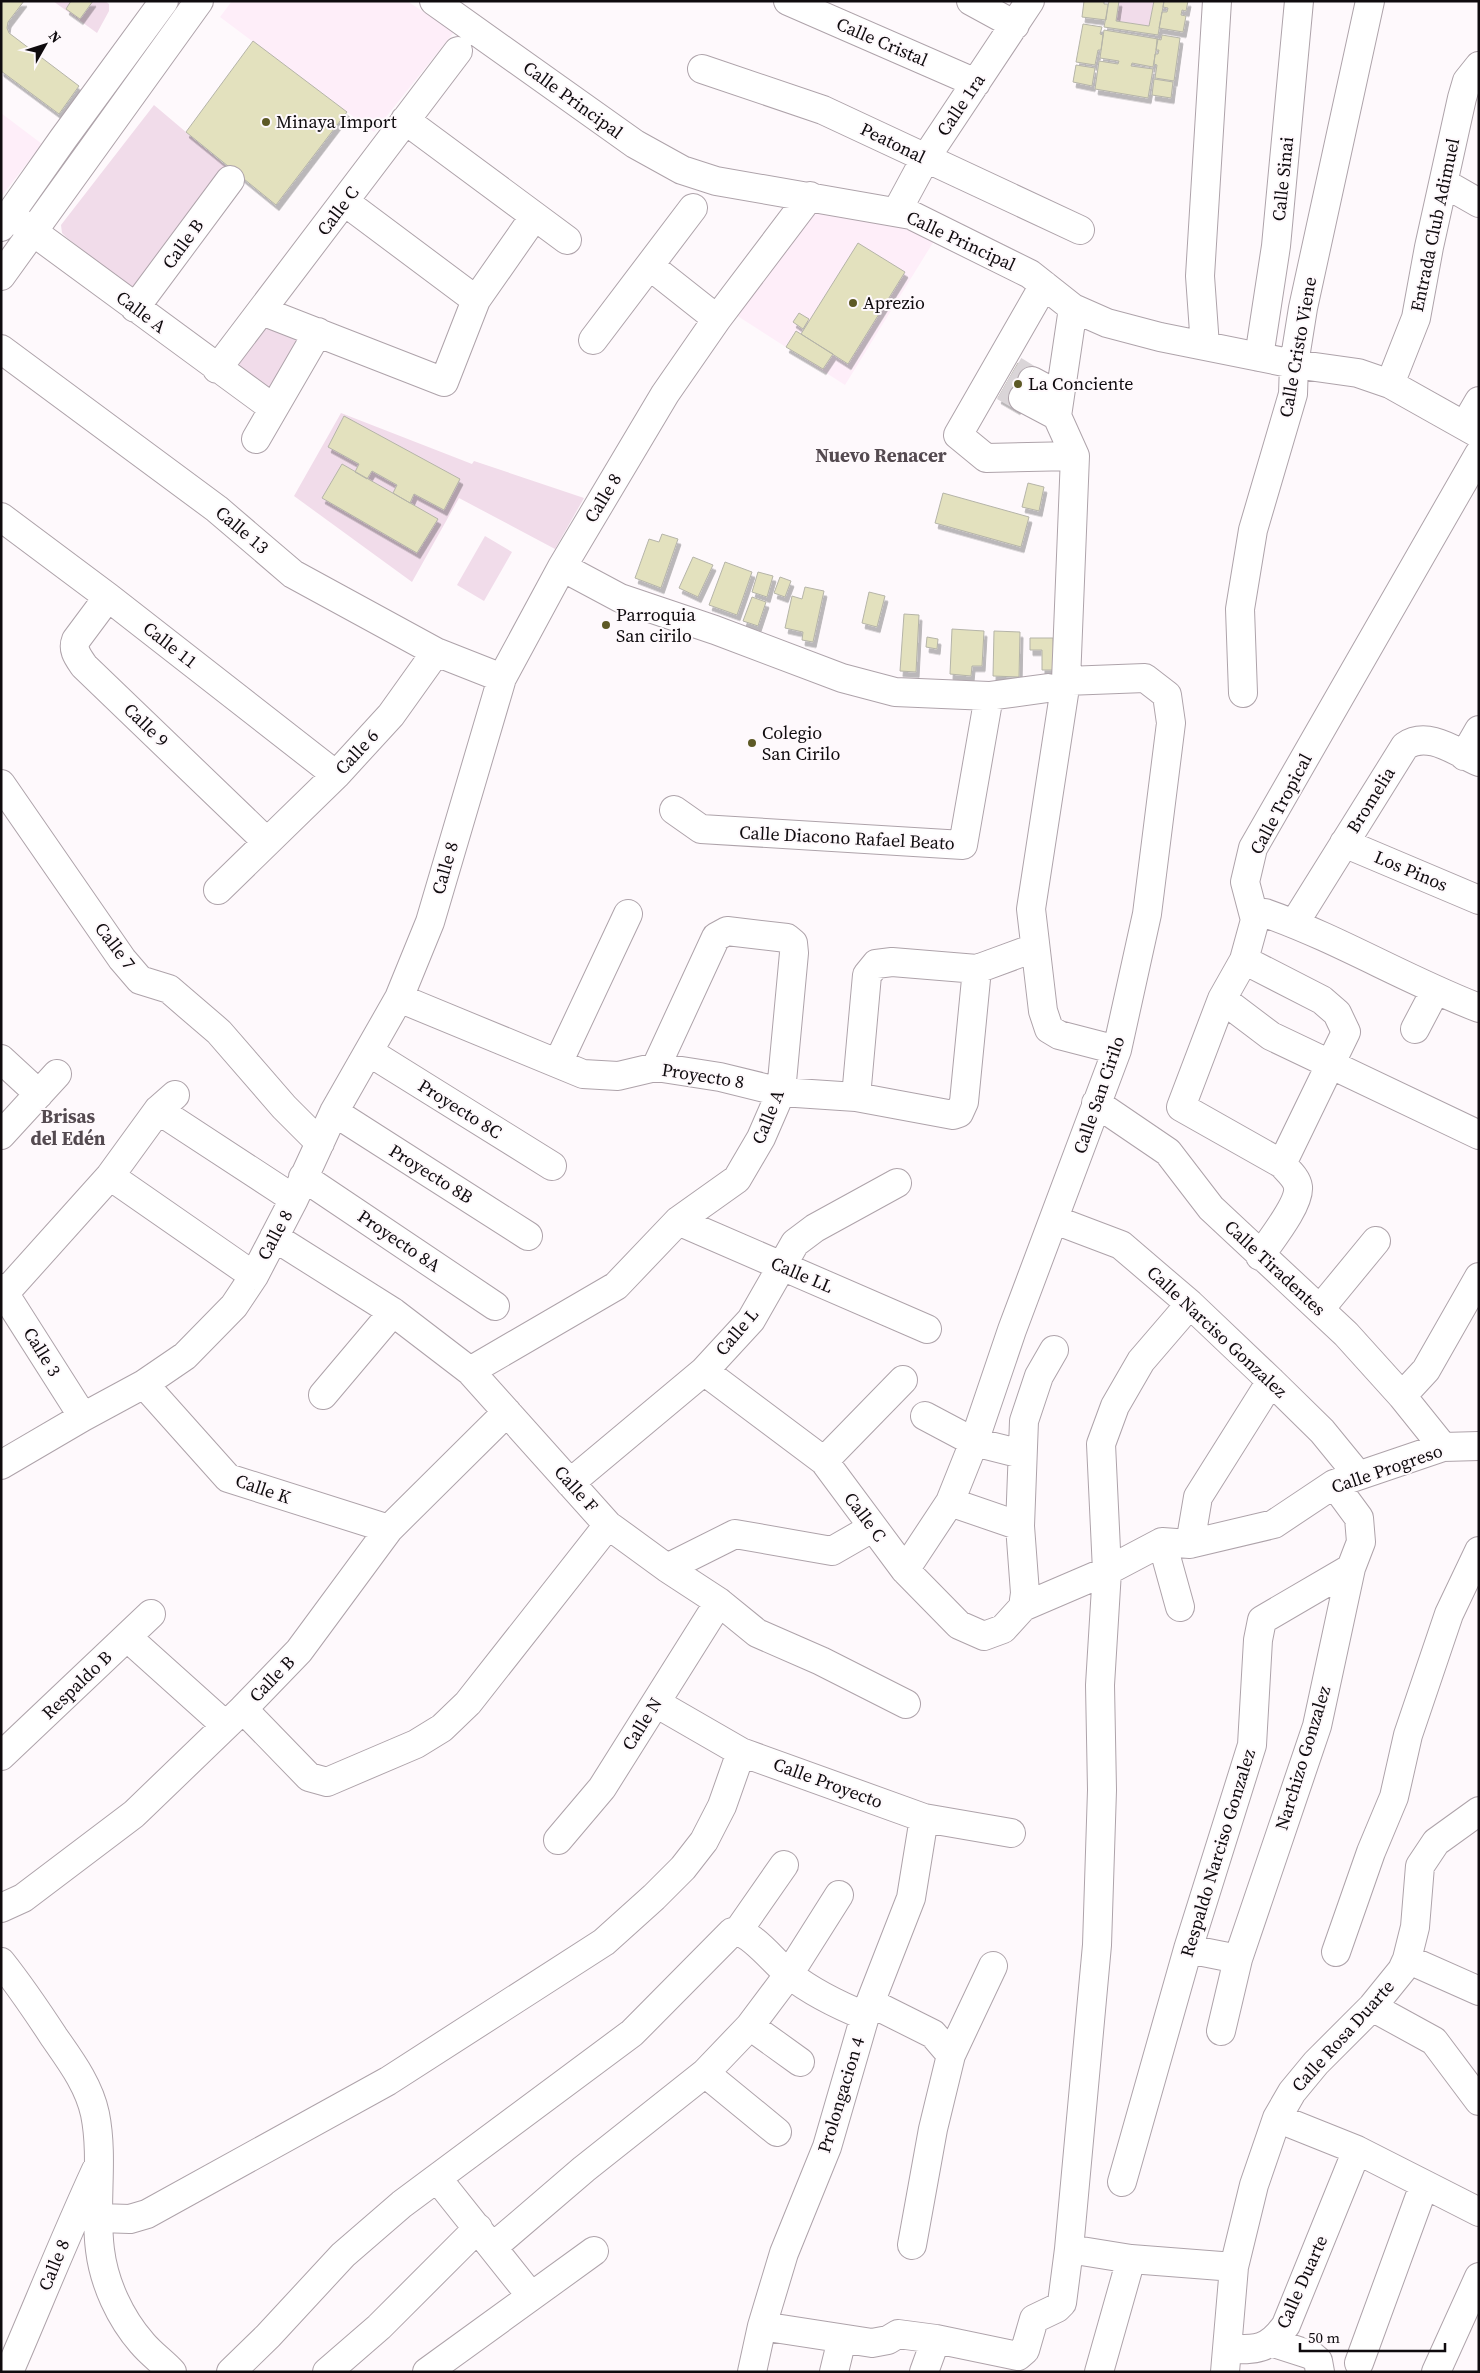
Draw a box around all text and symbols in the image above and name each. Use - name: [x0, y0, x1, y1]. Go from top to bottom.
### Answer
- street label: Calle Cristal: [833, 11, 932, 72]
- north arrow: [20, 20, 70, 70]
- text: N: [44, 27, 66, 47]
- street label: Calle Principal: [518, 55, 628, 144]
- street label: Calle 1ra: [931, 68, 991, 141]
- place label: Minaya Import: [276, 109, 397, 134]
- marker: Minaya Import: [260, 116, 272, 128]
- street label: Peatonal: [856, 116, 930, 169]
- street label: Calle Sinai: [1266, 136, 1299, 222]
- street label: Entrada Club Adimuel: [1404, 136, 1465, 314]
- street label: Calle C: [311, 181, 364, 241]
- street label: Calle Principal: [902, 204, 1020, 277]
- street label: Calle B: [156, 214, 209, 274]
- street label: Calle Cristo Viene: [1273, 275, 1322, 419]
- street label: Calle A: [111, 285, 171, 339]
- place label: Aprezio: [863, 290, 925, 315]
- marker: Aprezio: [847, 297, 859, 309]
- place label: La Conciente: [1028, 371, 1133, 396]
- marker: La Conciente: [1012, 378, 1024, 390]
- district label: Nuevo Renacer: [815, 442, 947, 468]
- street label: Calle 8: [578, 468, 627, 527]
- street label: Calle 13: [210, 500, 274, 559]
- place label: Parroquia San cirilo: [616, 602, 696, 648]
- street label: Calle 11: [138, 615, 203, 674]
- marker: Parroquia San cirilo: [600, 619, 612, 631]
- street label: Calle 9: [118, 697, 174, 752]
- place label: Colegio San Cirilo: [762, 720, 840, 766]
- street label: Calle 6: [329, 724, 384, 780]
- marker: Colegio San Cirilo: [746, 737, 758, 749]
- street label: Calle Tropical: [1243, 749, 1318, 859]
- street label: Bromelia: [1340, 761, 1401, 838]
- street label: Calle Diacono Rafael Beato: [739, 819, 956, 856]
- street label: Calle 8: [425, 839, 464, 897]
- street label: Los Pinos: [1371, 844, 1452, 897]
- street label: Calle 7: [89, 917, 142, 975]
- street label: Calle San Cirilo: [1067, 1033, 1130, 1157]
- street label: Proyecto 8: [660, 1057, 746, 1094]
- street label: Proyecto 8C: [413, 1073, 507, 1144]
- street label: Calle A: [745, 1086, 790, 1148]
- district label: Brisas del Edén: [30, 1103, 106, 1151]
- street label: Proyecto 8B: [385, 1138, 478, 1209]
- street label: Proyecto 8A: [353, 1204, 446, 1278]
- street label: Calle 8: [251, 1205, 298, 1264]
- street label: Calle Tiradentes: [1219, 1214, 1332, 1321]
- street label: Calle LL: [767, 1250, 837, 1299]
- street label: Calle Narciso Gonzalez: [1142, 1260, 1293, 1403]
- street label: Calle L: [709, 1302, 764, 1361]
- street label: Calle 3: [18, 1322, 67, 1381]
- street label: Calle Progreso: [1328, 1438, 1446, 1499]
- street label: Calle F: [549, 1460, 604, 1517]
- street label: Calle K: [232, 1467, 294, 1510]
- street label: Calle C: [839, 1487, 892, 1547]
- street label: Respaldo B: [36, 1645, 117, 1725]
- street label: Calle B: [243, 1650, 300, 1707]
- street label: Narchizo Gonzalez: [1269, 1683, 1336, 1833]
- street label: Calle N: [616, 1693, 668, 1755]
- street label: Respaldo Narciso Gonzalez: [1174, 1746, 1261, 1960]
- street label: Calle Proyecto: [770, 1751, 886, 1814]
- street label: Calle Rosa Duarte: [1286, 1974, 1400, 2097]
- street label: Prolongacion 4: [811, 2034, 870, 2156]
- street label: Calle Duarte: [1270, 2231, 1333, 2333]
- street label: Calle 8: [32, 2235, 75, 2294]
- scale bar: [1300, 2320, 1445, 2352]
- text: 50 m: [1308, 2327, 1340, 2348]

